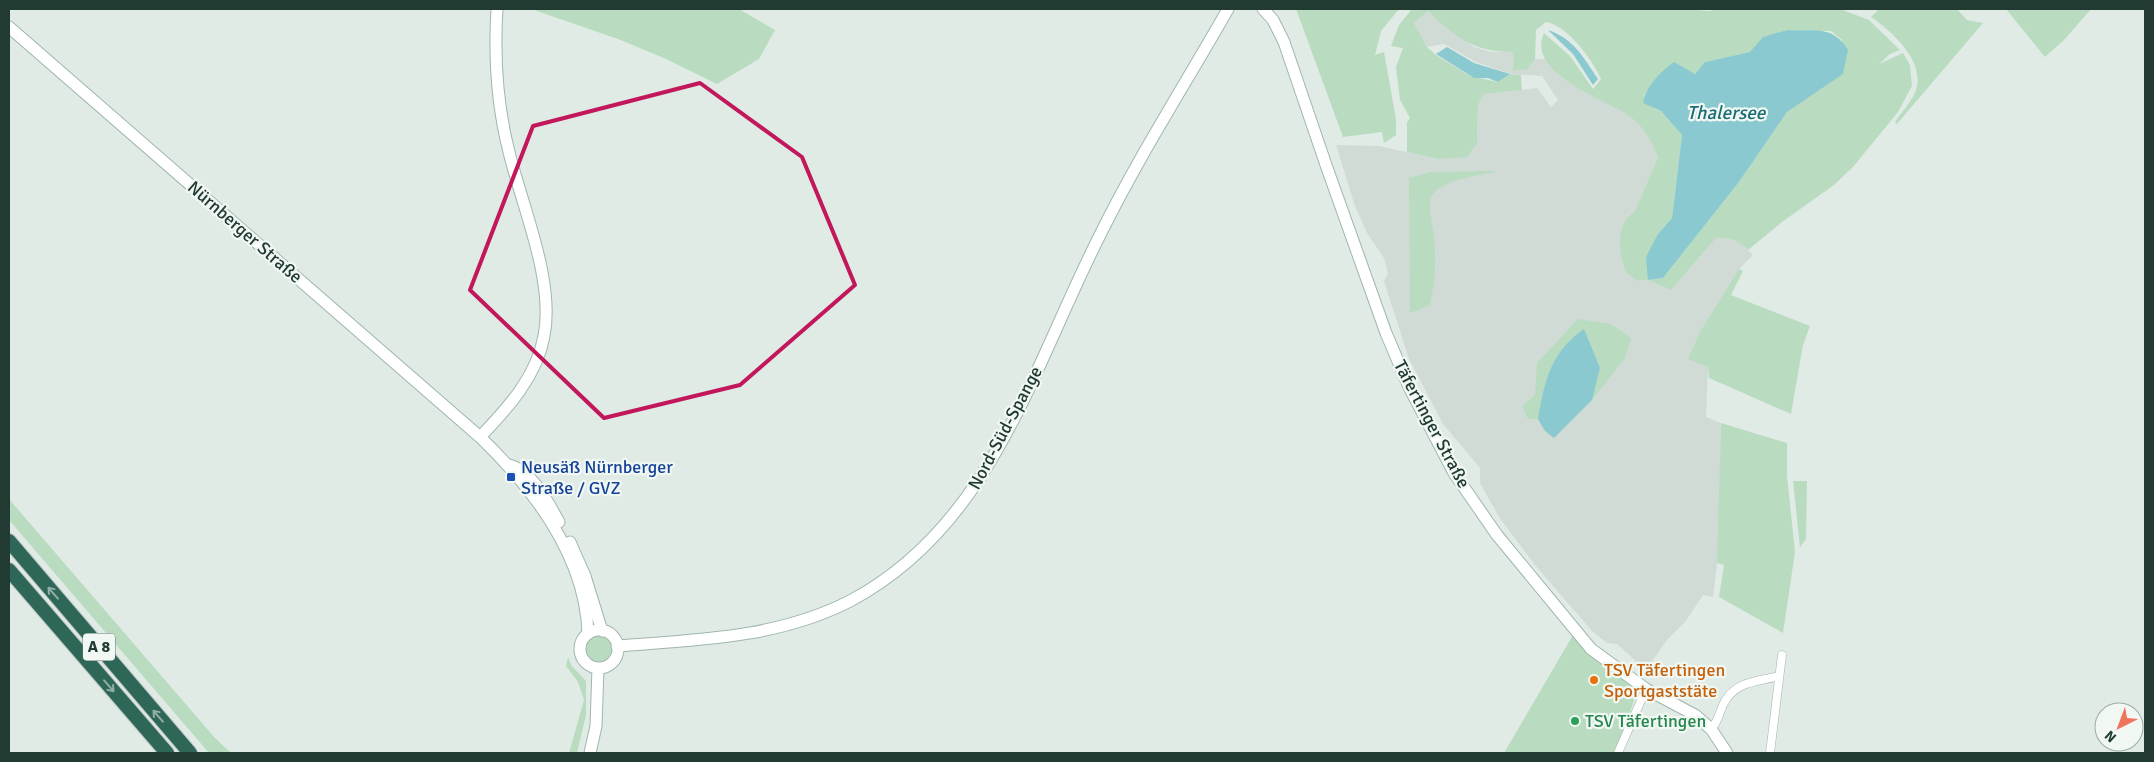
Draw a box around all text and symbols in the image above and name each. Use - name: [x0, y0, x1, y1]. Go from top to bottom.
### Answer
- water label: Thalersee: [1687, 101, 1767, 125]
- street label: Nürnberger Straße: [183, 176, 307, 288]
- street label: Täfertinger Straße: [1389, 356, 1475, 492]
- street label: Nord-Süd-Spange: [963, 363, 1047, 493]
- place label: Neusäß Nürnberger Straße / GVZ: [521, 456, 673, 499]
- marker: Neusäß Nürnberger Straße / GVZ: [505, 471, 517, 483]
- one-way arrow: [47, 586, 58, 599]
- road number: A 8: [83, 634, 115, 660]
- place label: TSV Täfertingen Sportgaststäte: [1604, 659, 1725, 702]
- marker: TSV Täfertingen Sportgaststäte: [1588, 674, 1600, 686]
- one-way arrow: [103, 679, 114, 692]
- north arrow: [2094, 702, 2144, 752]
- one-way arrow: [153, 710, 164, 723]
- place label: TSV Täfertingen: [1585, 710, 1706, 732]
- marker: TSV Täfertingen: [1569, 715, 1581, 727]
- text: N: [2101, 727, 2120, 746]

